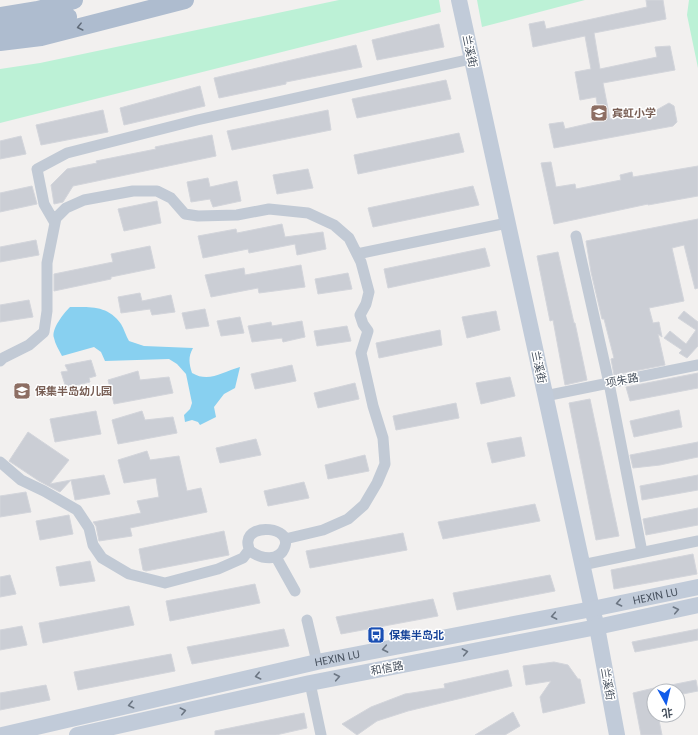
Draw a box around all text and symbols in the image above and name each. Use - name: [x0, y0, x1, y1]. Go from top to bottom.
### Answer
- one-way arrow: [77, 22, 84, 31]
- street label: 兰溪街: [459, 33, 481, 69]
- school or university icon: 宾虹小学: [589, 103, 609, 123]
- place label: 宾虹小学: [612, 105, 656, 121]
- street label: 兰溪街: [528, 349, 550, 385]
- street label: 项朱路: [604, 369, 640, 391]
- school or university icon: 保集半岛幼儿园: [12, 381, 32, 401]
- place label: 保集半岛幼儿园: [35, 383, 112, 399]
- street label: HEXIN LU: [631, 583, 679, 608]
- one-way arrow: [616, 599, 622, 607]
- one-way arrow: [673, 606, 680, 614]
- one-way arrow: [550, 611, 557, 620]
- bus stop icon: 保集半岛北: [366, 625, 386, 645]
- place label: 保集半岛北: [389, 627, 444, 643]
- one-way arrow: [382, 644, 388, 653]
- street label: HEXIN LU: [313, 646, 361, 670]
- one-way arrow: [462, 649, 468, 657]
- street label: 和信路: [369, 657, 405, 679]
- street label: 兰溪街: [597, 666, 619, 702]
- one-way arrow: [254, 671, 261, 680]
- one-way arrow: [334, 674, 341, 682]
- north arrow: [646, 683, 686, 723]
- one-way arrow: [128, 701, 134, 709]
- text: 北: [661, 704, 674, 722]
- one-way arrow: [180, 708, 186, 716]

